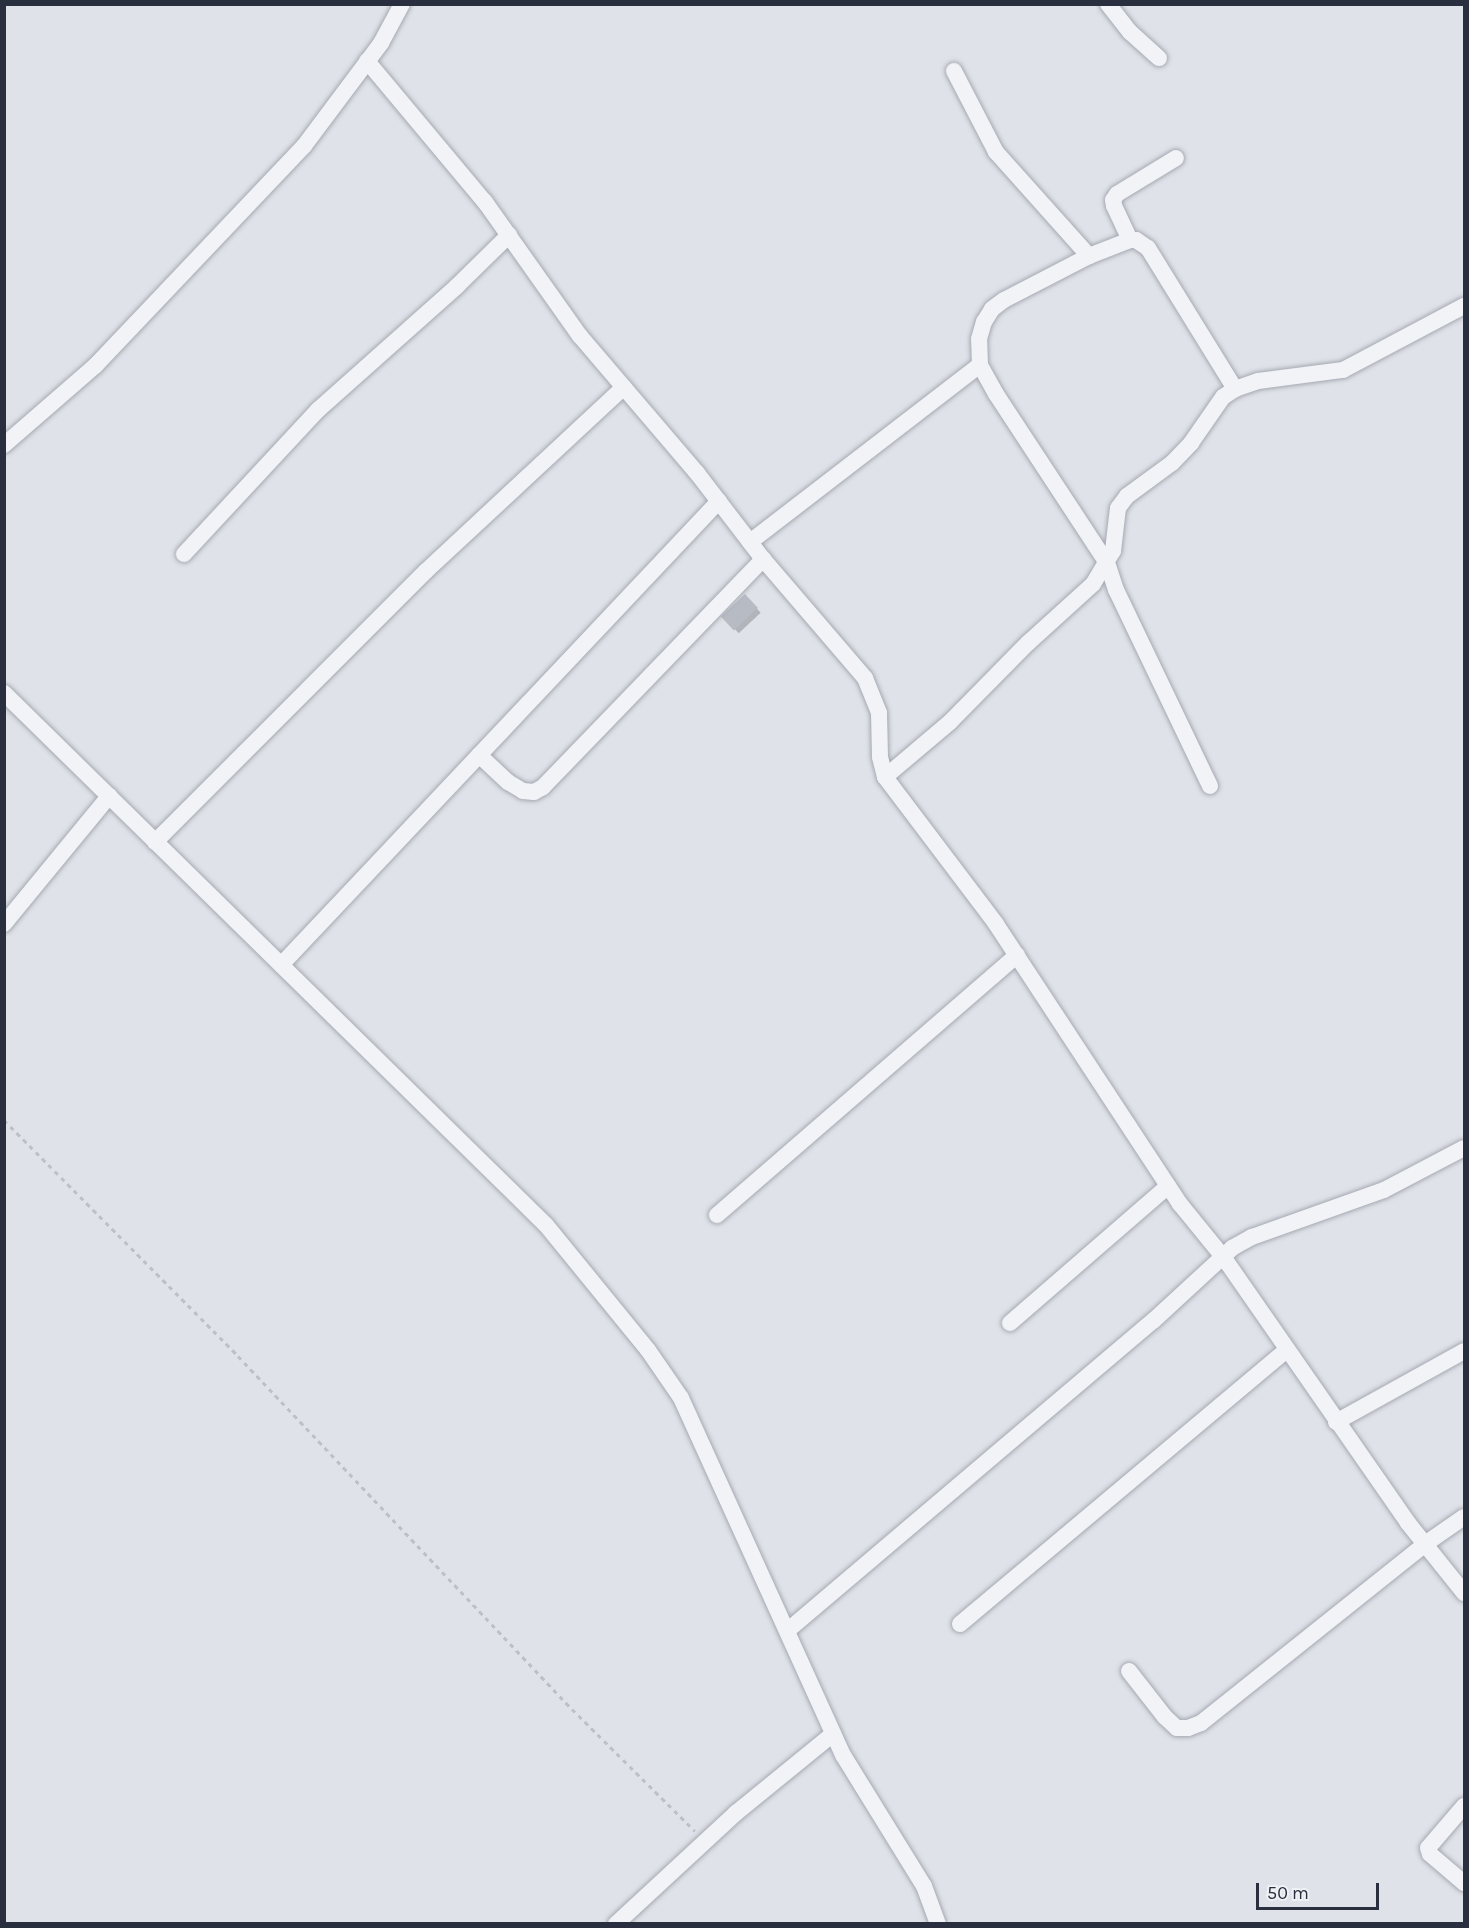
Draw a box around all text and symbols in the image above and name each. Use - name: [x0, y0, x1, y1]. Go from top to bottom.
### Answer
- scale bar: [1259, 1871, 1382, 1909]
- text: 50 m: [1267, 1882, 1309, 1904]

